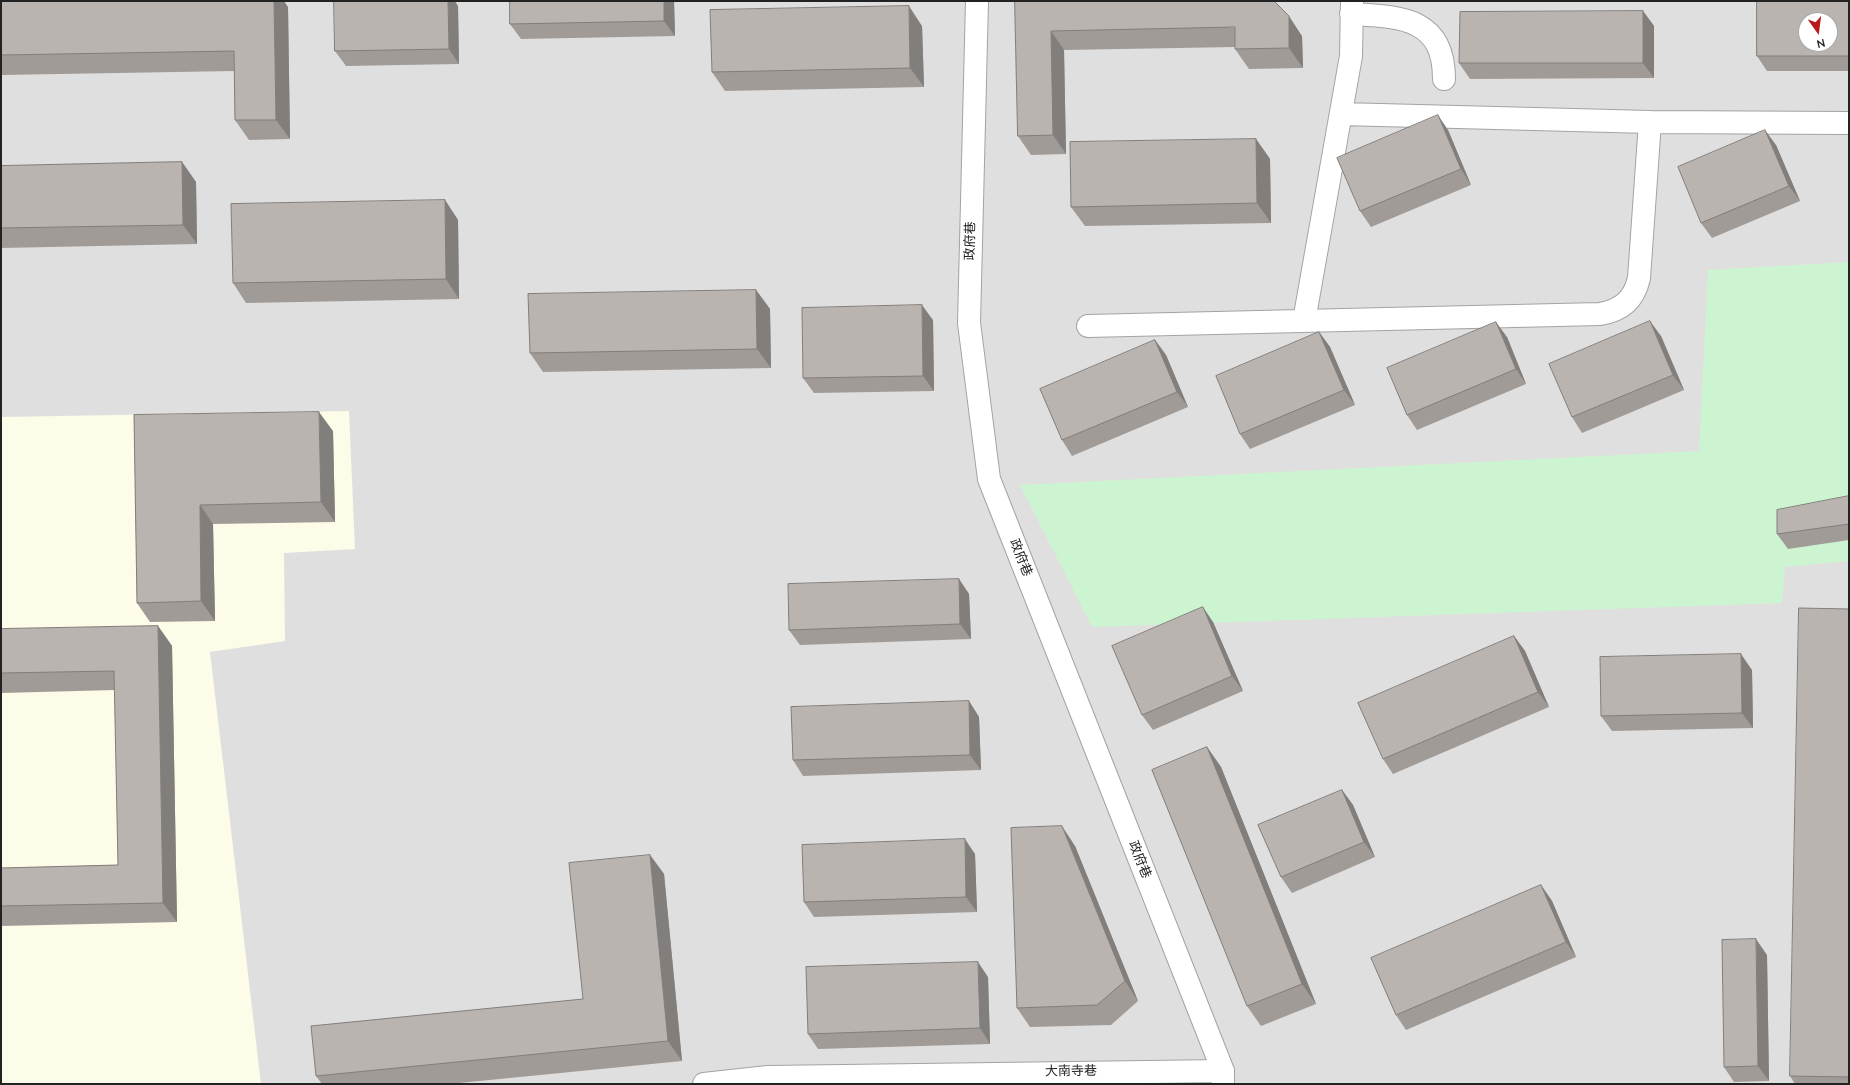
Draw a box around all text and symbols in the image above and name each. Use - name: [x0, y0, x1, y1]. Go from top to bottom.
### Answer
- north arrow: [1798, 12, 1838, 52]
- text: N: [1815, 35, 1827, 51]
- street label: 政府巷: [963, 221, 979, 261]
- street label: 政府巷: [1005, 537, 1035, 579]
- street label: 政府巷: [1124, 839, 1154, 881]
- street label: 大南寺巷: [1045, 1064, 1097, 1080]

